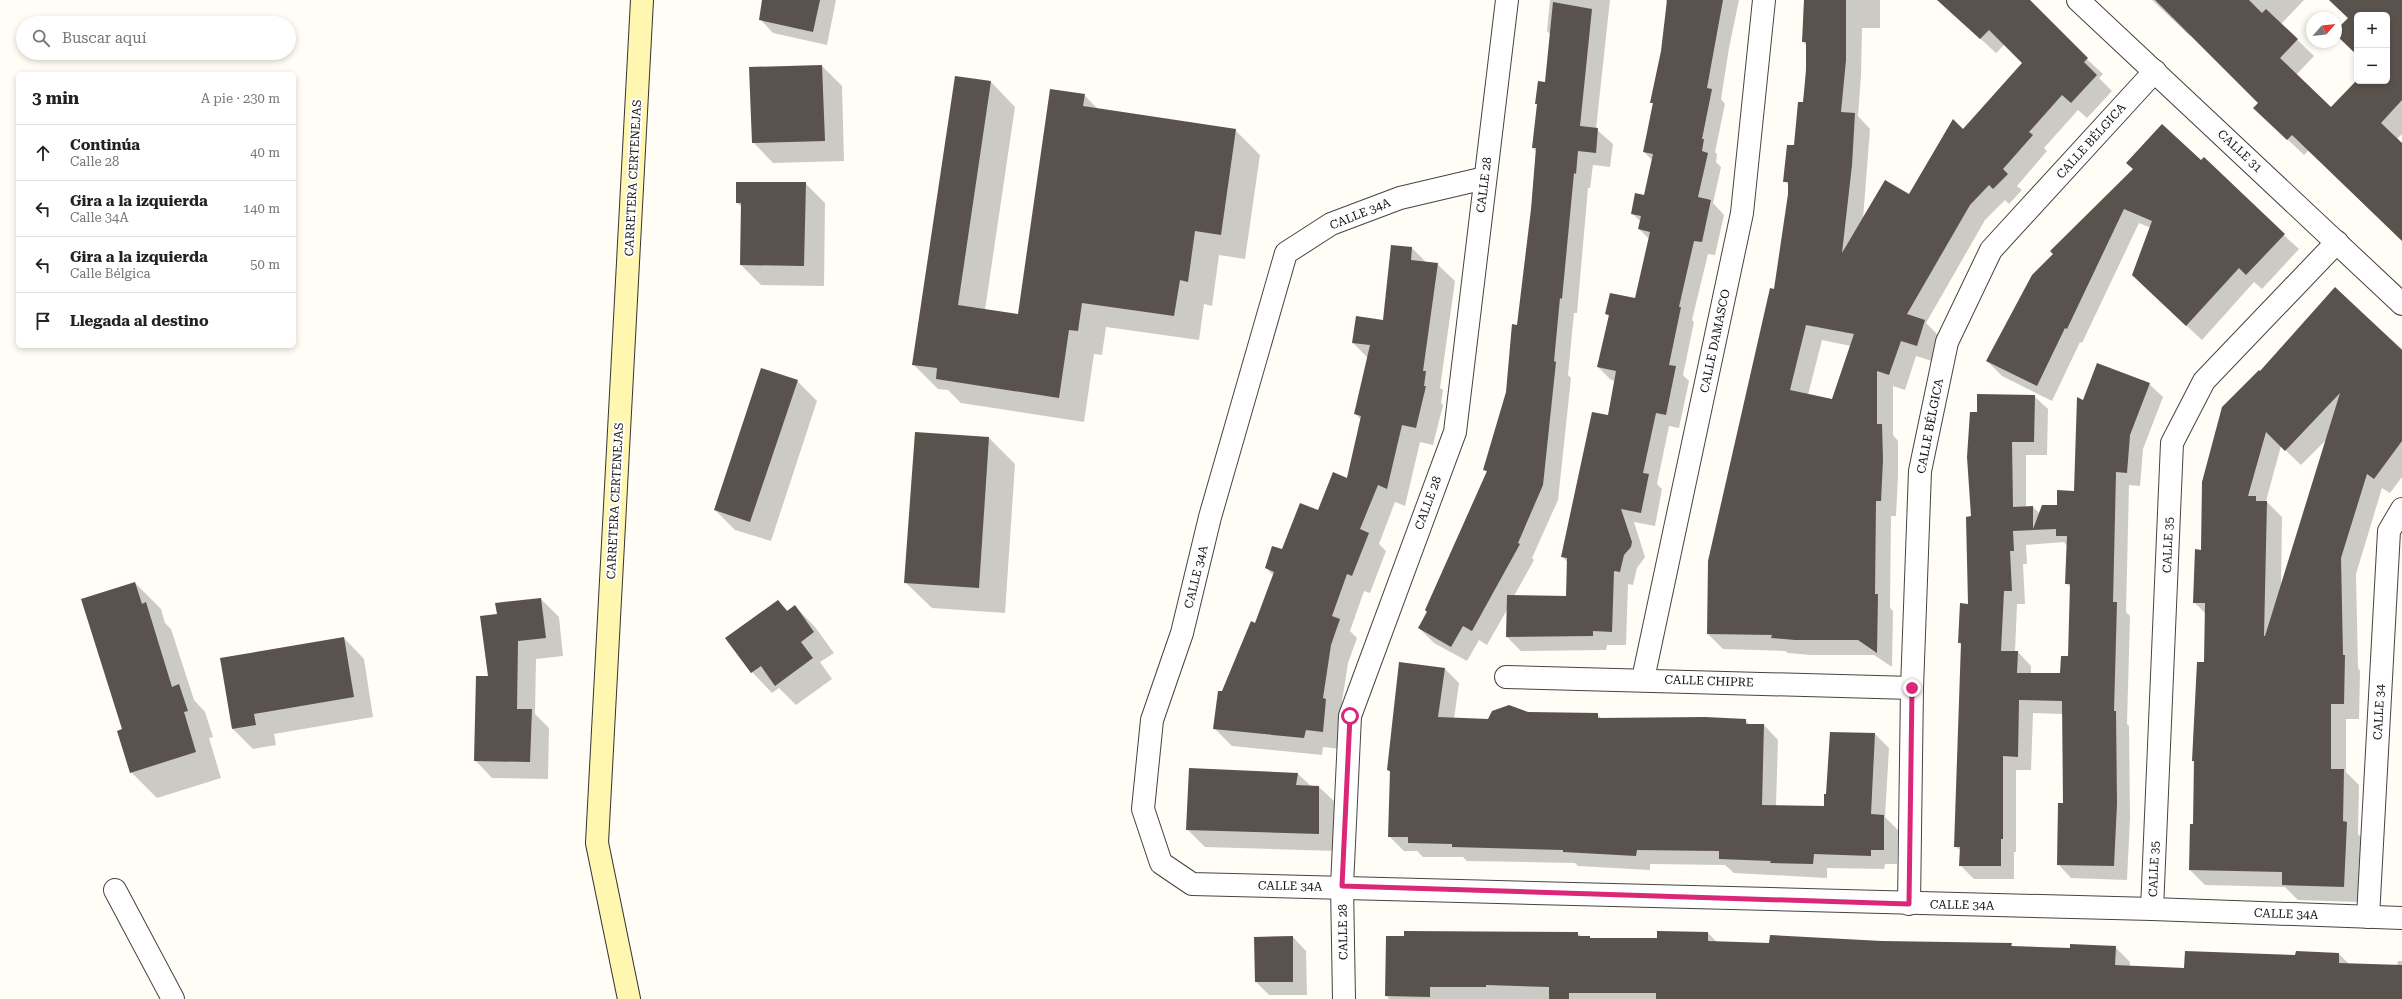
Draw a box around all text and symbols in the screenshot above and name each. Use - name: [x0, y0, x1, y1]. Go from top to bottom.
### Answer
- north arrow: [2306, 12, 2342, 48]
- map controls: [2354, 12, 2390, 84]
- button: +: [2354, 12, 2390, 48]
- search box: [16, 16, 296, 60]
- icon: search: [30, 27, 52, 49]
- text: Buscar aquí: [62, 29, 146, 47]
- button: −: [2354, 48, 2390, 84]
- text: 3 min: [32, 88, 79, 108]
- text: A pie · 230 m: [201, 91, 280, 106]
- street label: CARRETERA CERTENEJAS: [622, 99, 644, 257]
- street label: CALLE BÉLGICA: [2054, 100, 2129, 182]
- street label: CALLE 31: [2215, 127, 2265, 175]
- text: Continúa: [70, 136, 140, 154]
- icon: ahead: [32, 142, 54, 164]
- text: 40 m: [250, 145, 280, 160]
- text: Calle 28: [70, 154, 119, 169]
- street label: CALLE 28: [1474, 156, 1494, 214]
- text: Gira a la izquierda: [70, 192, 208, 210]
- street label: CALLE 34A: [1328, 195, 1393, 233]
- icon: left: [32, 198, 54, 220]
- text: 140 m: [243, 201, 280, 216]
- text: Calle 34A: [70, 210, 128, 225]
- text: Gira a la izquierda: [70, 248, 208, 266]
- icon: left: [32, 254, 54, 276]
- text: 50 m: [250, 257, 280, 272]
- text: Calle Bélgica: [70, 266, 150, 281]
- street label: CALLE DAMASCO: [1697, 288, 1733, 394]
- icon: arrive: [32, 310, 54, 332]
- text: Llegada al destino: [70, 312, 209, 330]
- street label: CALLE BÉLGICA: [1914, 377, 1946, 475]
- street label: CARRETERA CERTENEJAS: [604, 422, 626, 580]
- street label: CALLE 28: [1412, 474, 1444, 532]
- street label: CALLE 35: [2160, 516, 2176, 573]
- street label: CALLE 34A: [1181, 543, 1211, 610]
- street label: CALLE CHIPRE: [1664, 672, 1754, 690]
- route end: [1903, 679, 1921, 697]
- street label: CALLE 34: [2371, 683, 2387, 740]
- route start: [1341, 707, 1359, 725]
- street label: CALLE 35: [2146, 840, 2162, 897]
- street label: CALLE 34A: [1258, 878, 1323, 894]
- street label: CALLE 34A: [1930, 897, 1995, 913]
- street label: CALLE 28: [1336, 904, 1350, 960]
- street label: CALLE 34A: [2254, 906, 2319, 922]

